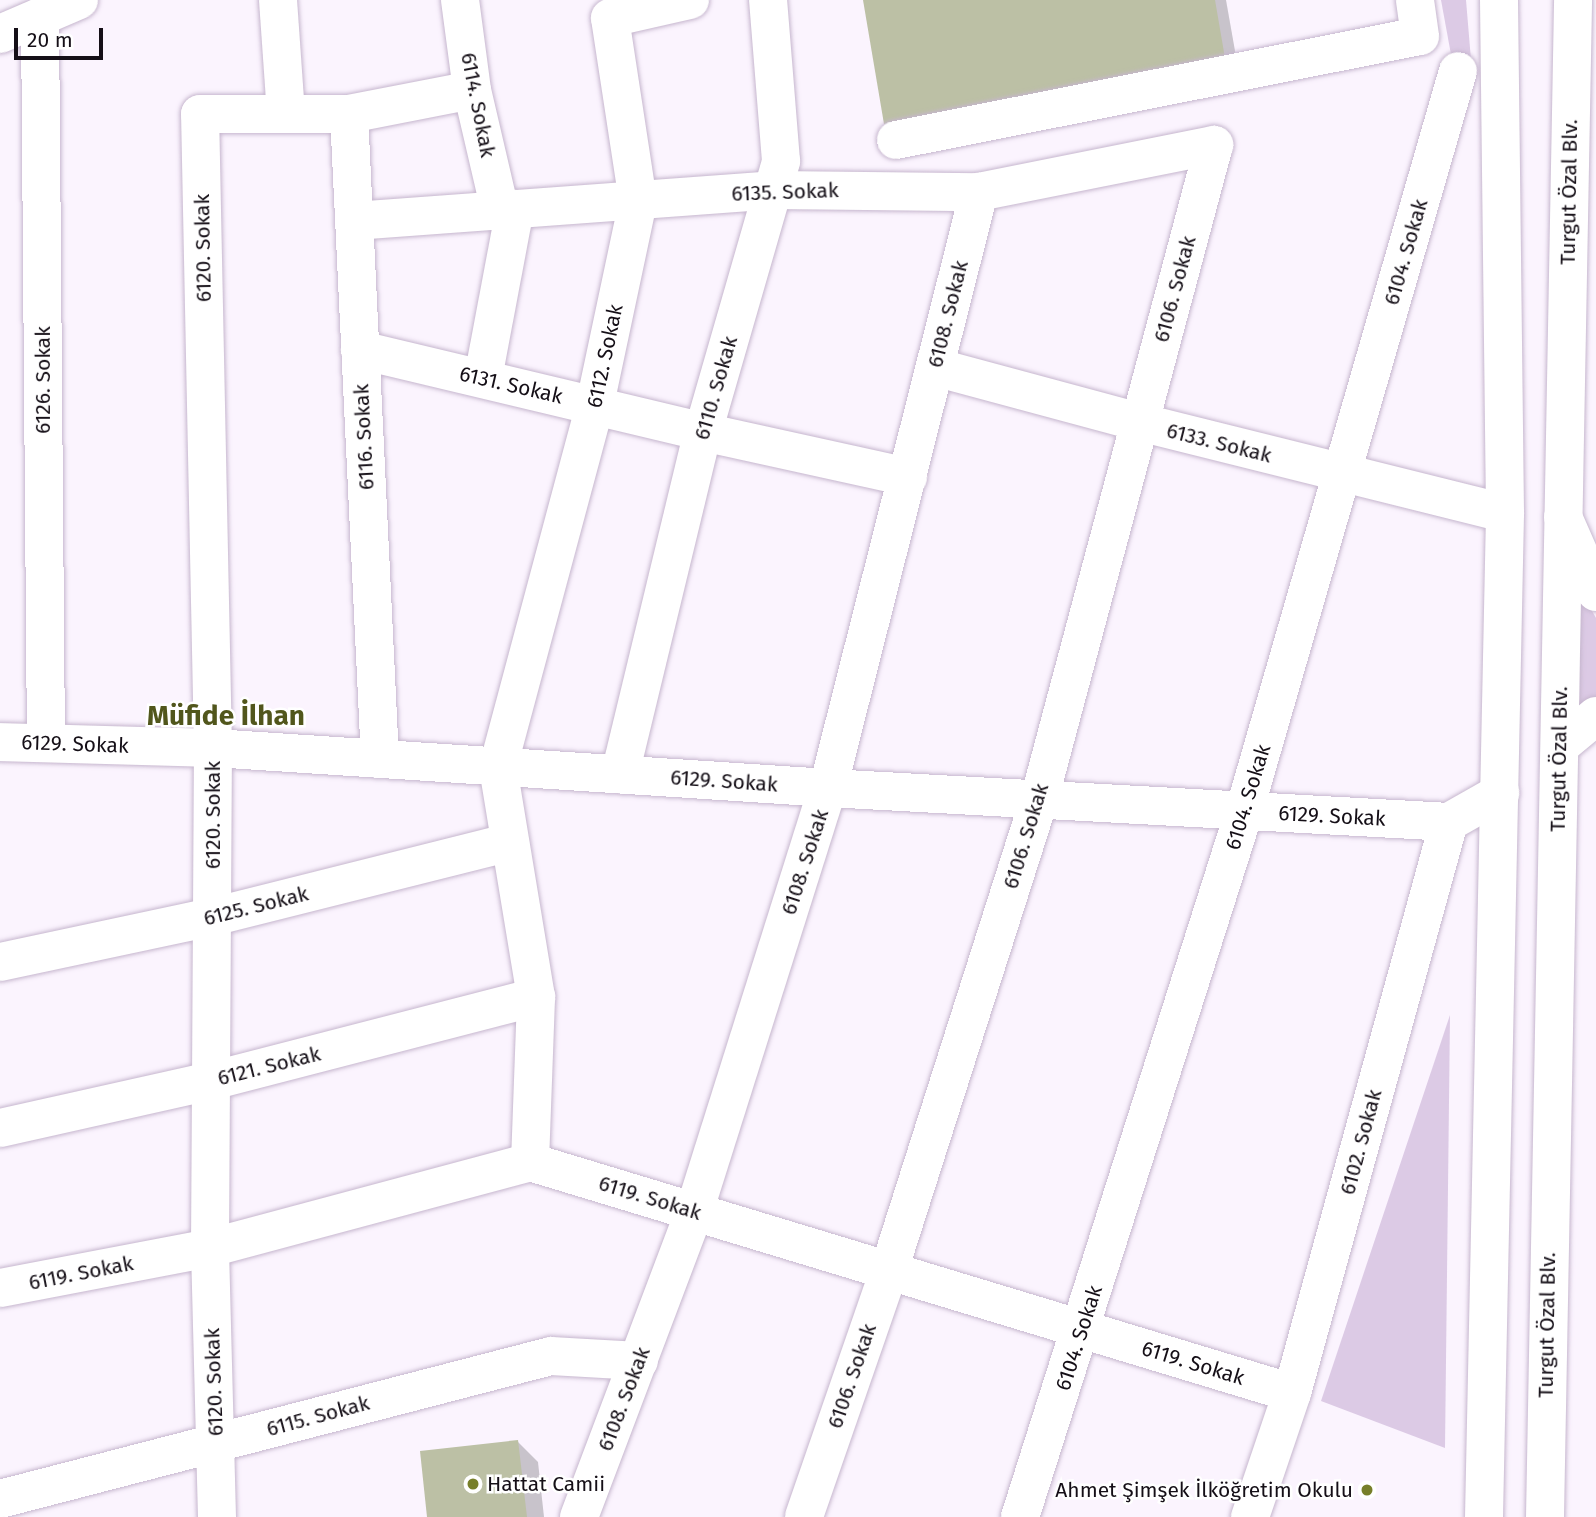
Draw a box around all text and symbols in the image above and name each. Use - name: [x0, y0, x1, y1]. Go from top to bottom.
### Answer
- scale bar: [18, 14, 107, 58]
- text: 20 m: [27, 27, 73, 53]
- street label: 6114. Sokak: [456, 50, 500, 160]
- street label: Turgut Özal Blv.: [1555, 119, 1583, 265]
- street label: 6135. Sokak: [731, 178, 839, 206]
- street label: 6120. Sokak: [189, 194, 217, 302]
- street label: 6104. Sokak: [1379, 196, 1433, 308]
- street label: 6106. Sokak: [1149, 233, 1201, 345]
- street label: 6108. Sokak: [923, 258, 973, 370]
- street label: 6112. Sokak: [582, 302, 628, 410]
- street label: 6126. Sokak: [30, 326, 56, 434]
- street label: 6110. Sokak: [689, 333, 743, 443]
- street label: 6131. Sokak: [457, 361, 565, 409]
- street label: 6116. Sokak: [349, 383, 379, 491]
- street label: 6133. Sokak: [1164, 418, 1274, 468]
- street label: Turgut Özal Blv.: [1545, 686, 1573, 832]
- district label: Müfide İlhan: [147, 699, 305, 733]
- street label: 6129. Sokak: [21, 730, 129, 758]
- street label: 6104. Sokak: [1220, 741, 1276, 853]
- street label: 6120. Sokak: [200, 761, 226, 869]
- street label: 6129. Sokak: [670, 765, 778, 797]
- street label: 6106. Sokak: [998, 780, 1054, 892]
- street label: 6129. Sokak: [1278, 801, 1386, 831]
- street label: 6108. Sokak: [776, 806, 834, 918]
- street label: 6125. Sokak: [201, 881, 311, 931]
- street label: 6121. Sokak: [215, 1041, 323, 1091]
- street label: 6102. Sokak: [1335, 1087, 1387, 1197]
- street label: 6119. Sokak: [596, 1170, 704, 1226]
- street label: 6119. Sokak: [27, 1251, 135, 1295]
- street label: Turgut Özal Blv.: [1533, 1252, 1561, 1398]
- street label: 6104. Sokak: [1050, 1282, 1108, 1394]
- street label: 6106. Sokak: [822, 1320, 882, 1432]
- street label: 6120. Sokak: [200, 1327, 228, 1437]
- street label: 6119. Sokak: [1139, 1335, 1247, 1391]
- street label: 6108. Sokak: [593, 1343, 655, 1455]
- street label: 6115. Sokak: [264, 1390, 372, 1442]
- place label: Hattat Camii: [487, 1471, 605, 1497]
- marker: Hattat Camii: [465, 1476, 481, 1492]
- place label: Ahmet Şimşek İlköğretim Okulu: [1055, 1477, 1353, 1503]
- marker: Ahmet Şimşek İlköğretim Okulu: [1359, 1482, 1375, 1498]

